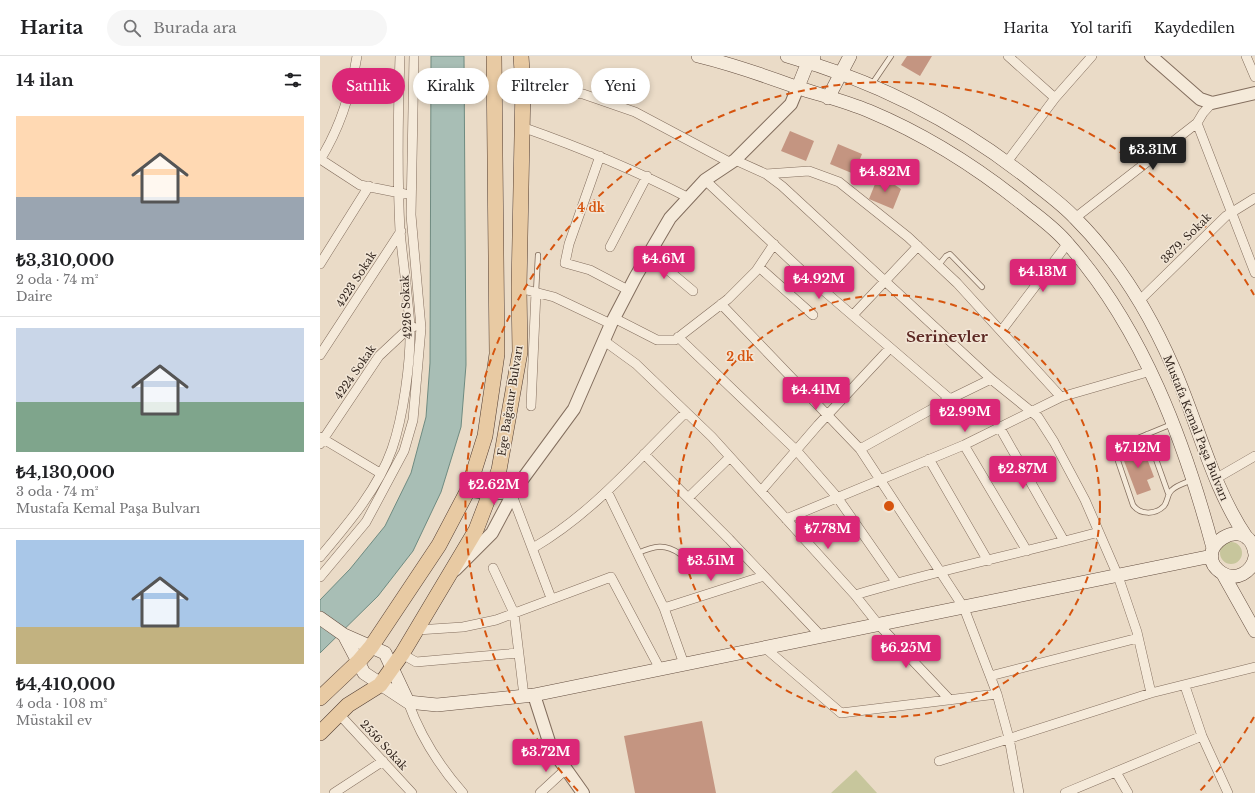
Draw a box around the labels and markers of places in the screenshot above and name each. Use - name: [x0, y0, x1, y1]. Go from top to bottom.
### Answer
- pin: ₺3.31M: [1120, 137, 1186, 171]
- pin: ₺4.82M: [852, 159, 918, 193]
- pin: ₺4.6M: [636, 246, 692, 280]
- pin: ₺4.13M: [1010, 259, 1076, 293]
- pin: ₺4.92M: [786, 266, 852, 300]
- pin: ₺4.41M: [783, 377, 849, 411]
- pin: ₺2.99M: [932, 399, 998, 433]
- pin: ₺7.12M: [1105, 435, 1171, 469]
- pin: ₺2.87M: [990, 456, 1056, 490]
- pin: ₺2.62M: [461, 472, 527, 506]
- centre of rings: [882, 499, 896, 513]
- pin: ₺7.78M: [795, 516, 861, 550]
- pin: ₺3.51M: [678, 548, 744, 582]
- pin: ₺6.25M: [873, 635, 939, 669]
- pin: ₺3.72M: [513, 739, 579, 773]

